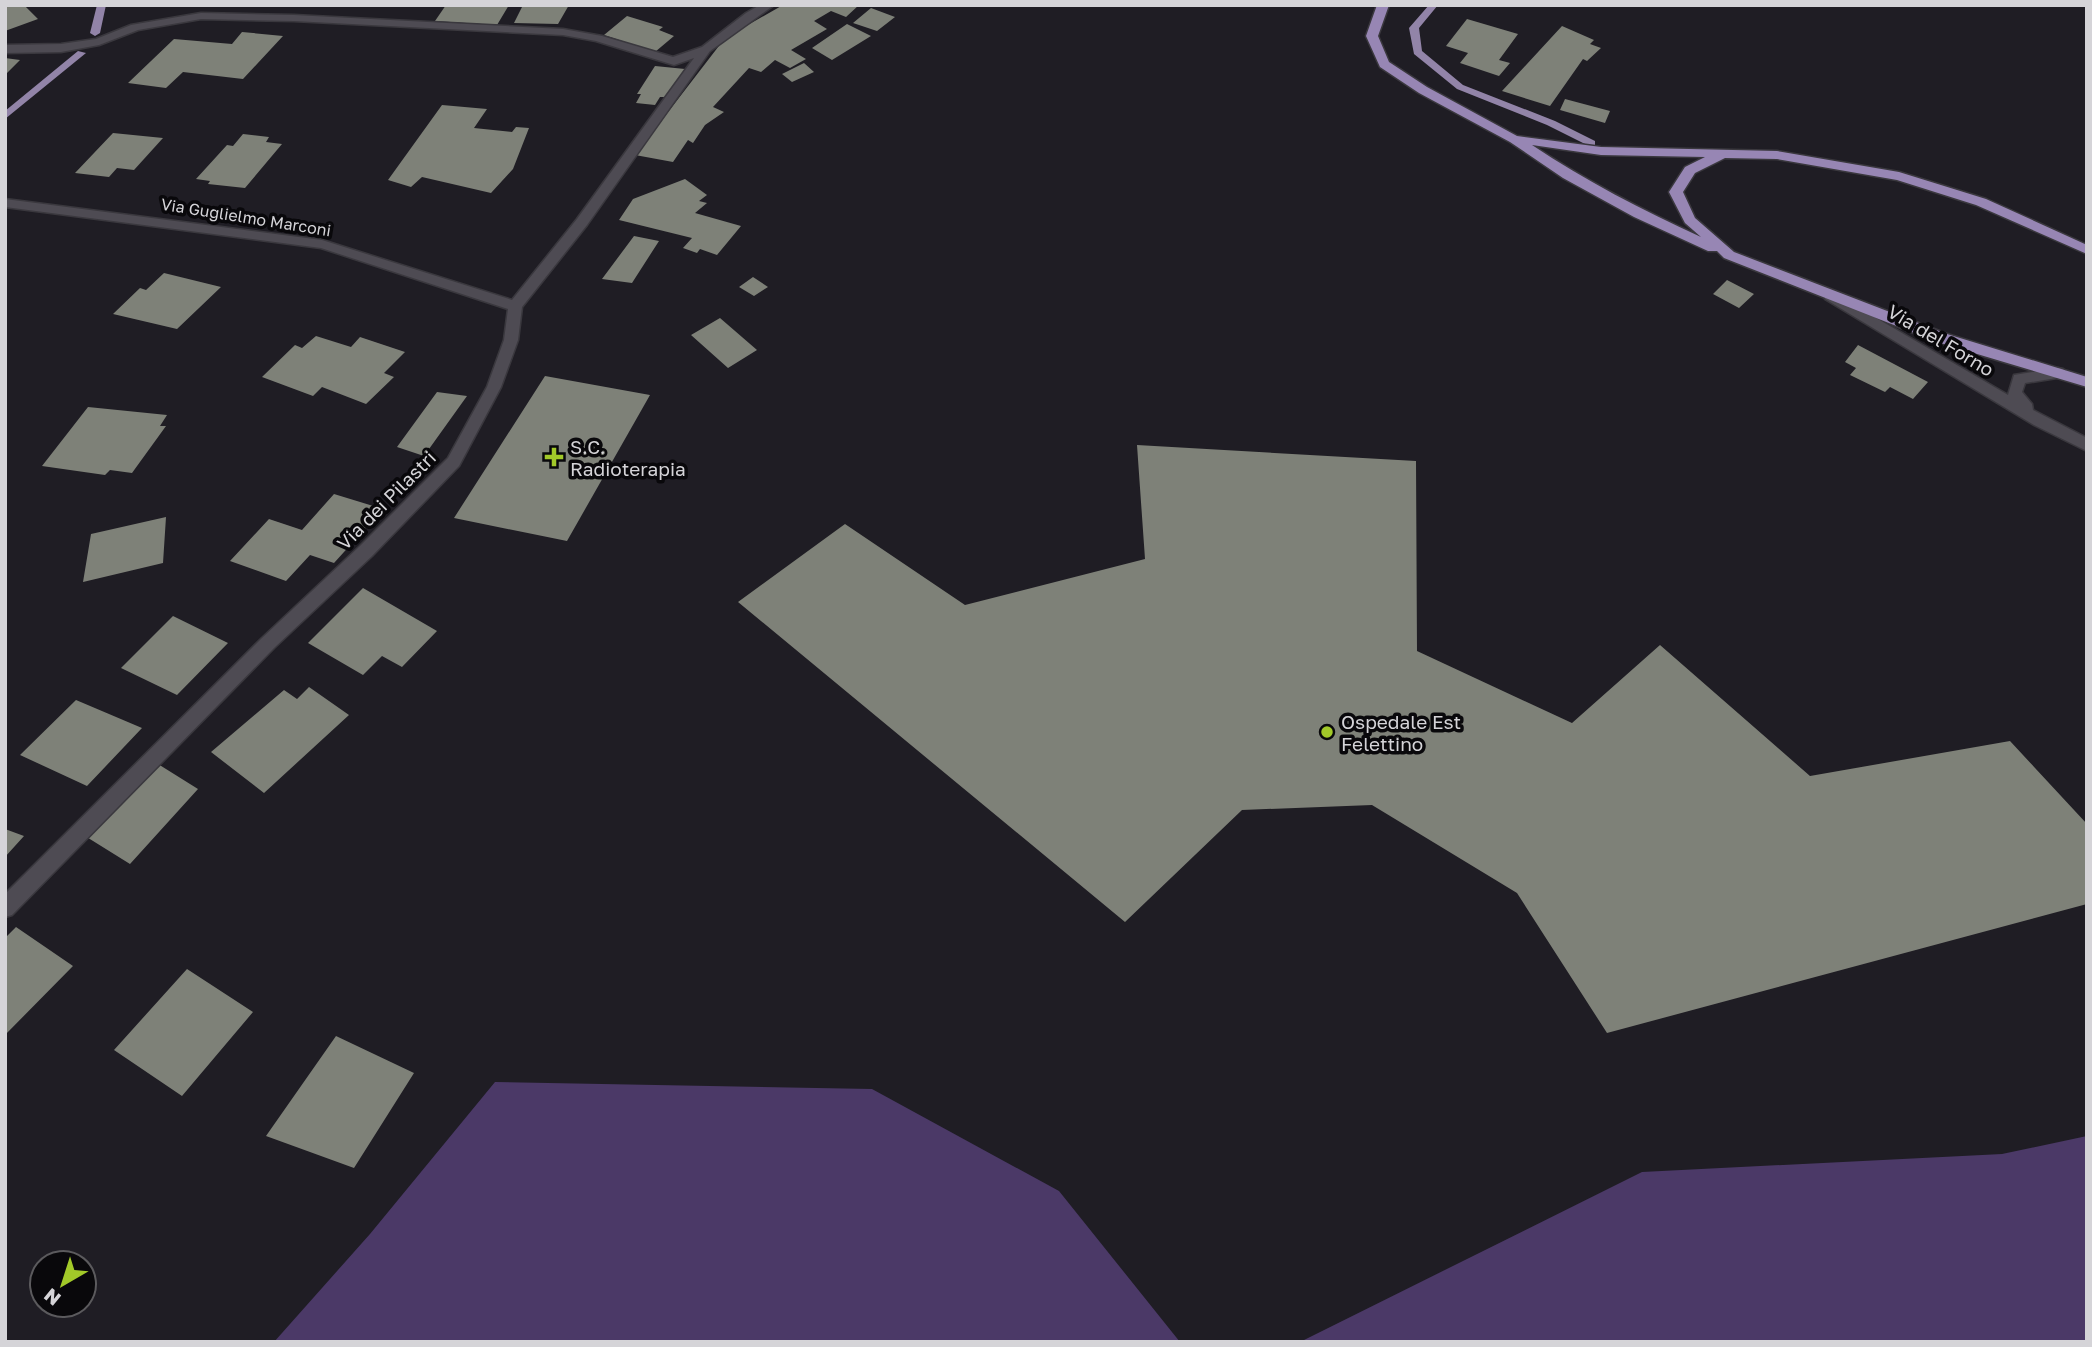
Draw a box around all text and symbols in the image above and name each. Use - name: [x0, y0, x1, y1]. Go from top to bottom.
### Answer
- street label: Via Guglielmo Marconi: [160, 194, 332, 240]
- street label: Via del Forno: [1884, 299, 1998, 381]
- place label: S.C. Radioterapia: [570, 435, 686, 480]
- street label: Via dei Pilastri: [332, 446, 440, 554]
- marker: S.C. Radioterapia: [544, 447, 564, 467]
- place label: Ospedale Est Felettino: [1341, 710, 1461, 755]
- marker: Ospedale Est Felettino: [1319, 724, 1335, 740]
- north arrow: [28, 1249, 98, 1319]
- text: N: [39, 1284, 65, 1311]

